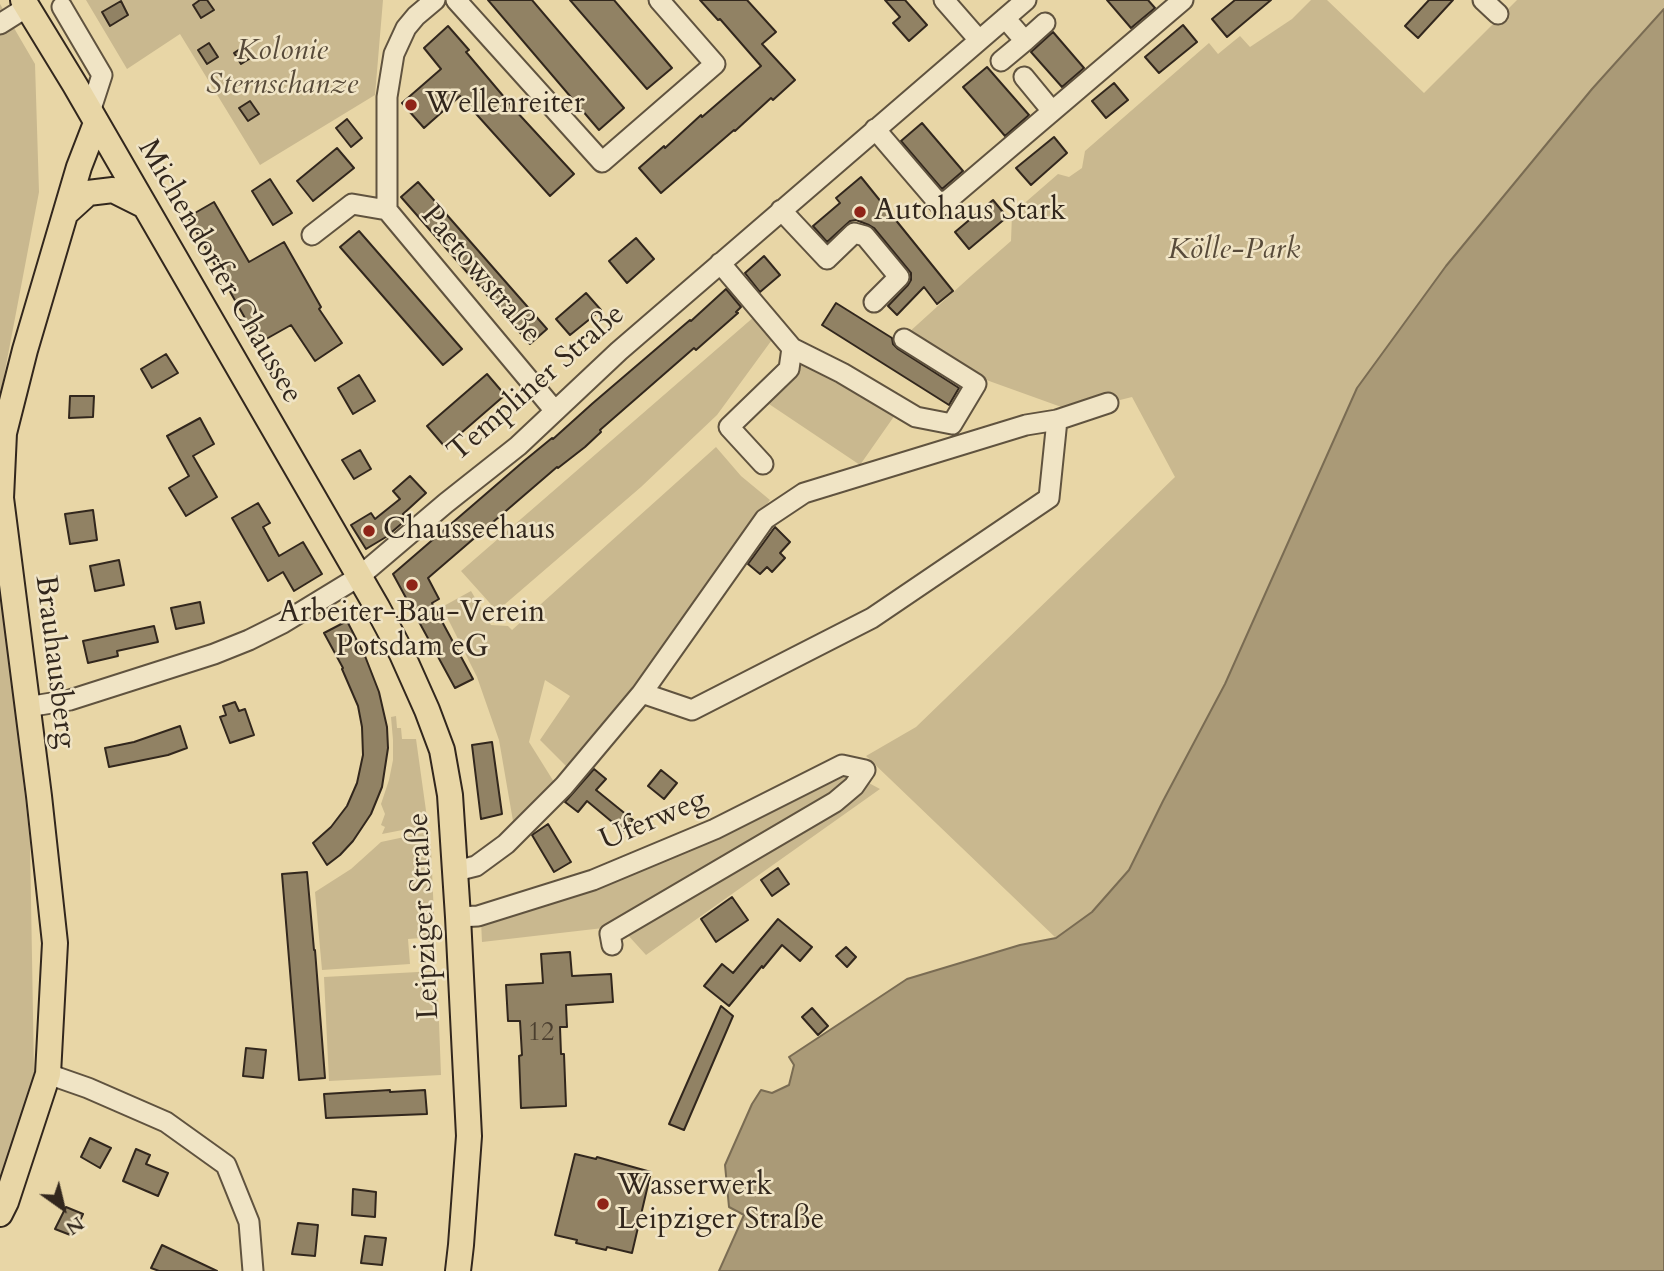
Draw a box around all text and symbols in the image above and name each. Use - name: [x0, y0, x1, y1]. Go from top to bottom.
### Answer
- park label: Kolonie Sternschanze: [206, 34, 358, 104]
- place label: Wellenreiter: [425, 87, 585, 123]
- marker: Wellenreiter: [403, 97, 419, 113]
- street label: Michendorfer Chaussee: [129, 134, 309, 410]
- place label: Autohaus Stark: [874, 194, 1066, 230]
- street label: Paetowstraße: [412, 199, 548, 351]
- marker: Autohaus Stark: [852, 204, 868, 220]
- park label: Kölle-Park: [1168, 233, 1300, 269]
- street label: Templiner Straße: [441, 297, 633, 471]
- place label: Chausseehaus: [383, 513, 555, 549]
- marker: Chausseehaus: [361, 523, 377, 539]
- street label: Brauhausberg: [26, 573, 82, 751]
- marker: Arbeiter-Bau-Verein Potsdam eG: [404, 577, 420, 593]
- place label: Arbeiter-Bau-Verein Potsdam eG: [279, 596, 545, 666]
- street label: Uferweg: [595, 782, 713, 860]
- street label: Leipziger Straße: [402, 812, 448, 1020]
- house number: 12: [528, 1018, 554, 1050]
- place label: Wasserwerk Leipziger Straße: [617, 1169, 824, 1240]
- north arrow: [28, 1173, 98, 1243]
- marker: Wasserwerk Leipziger Straße: [595, 1196, 611, 1212]
- text: N: [61, 1210, 89, 1241]

